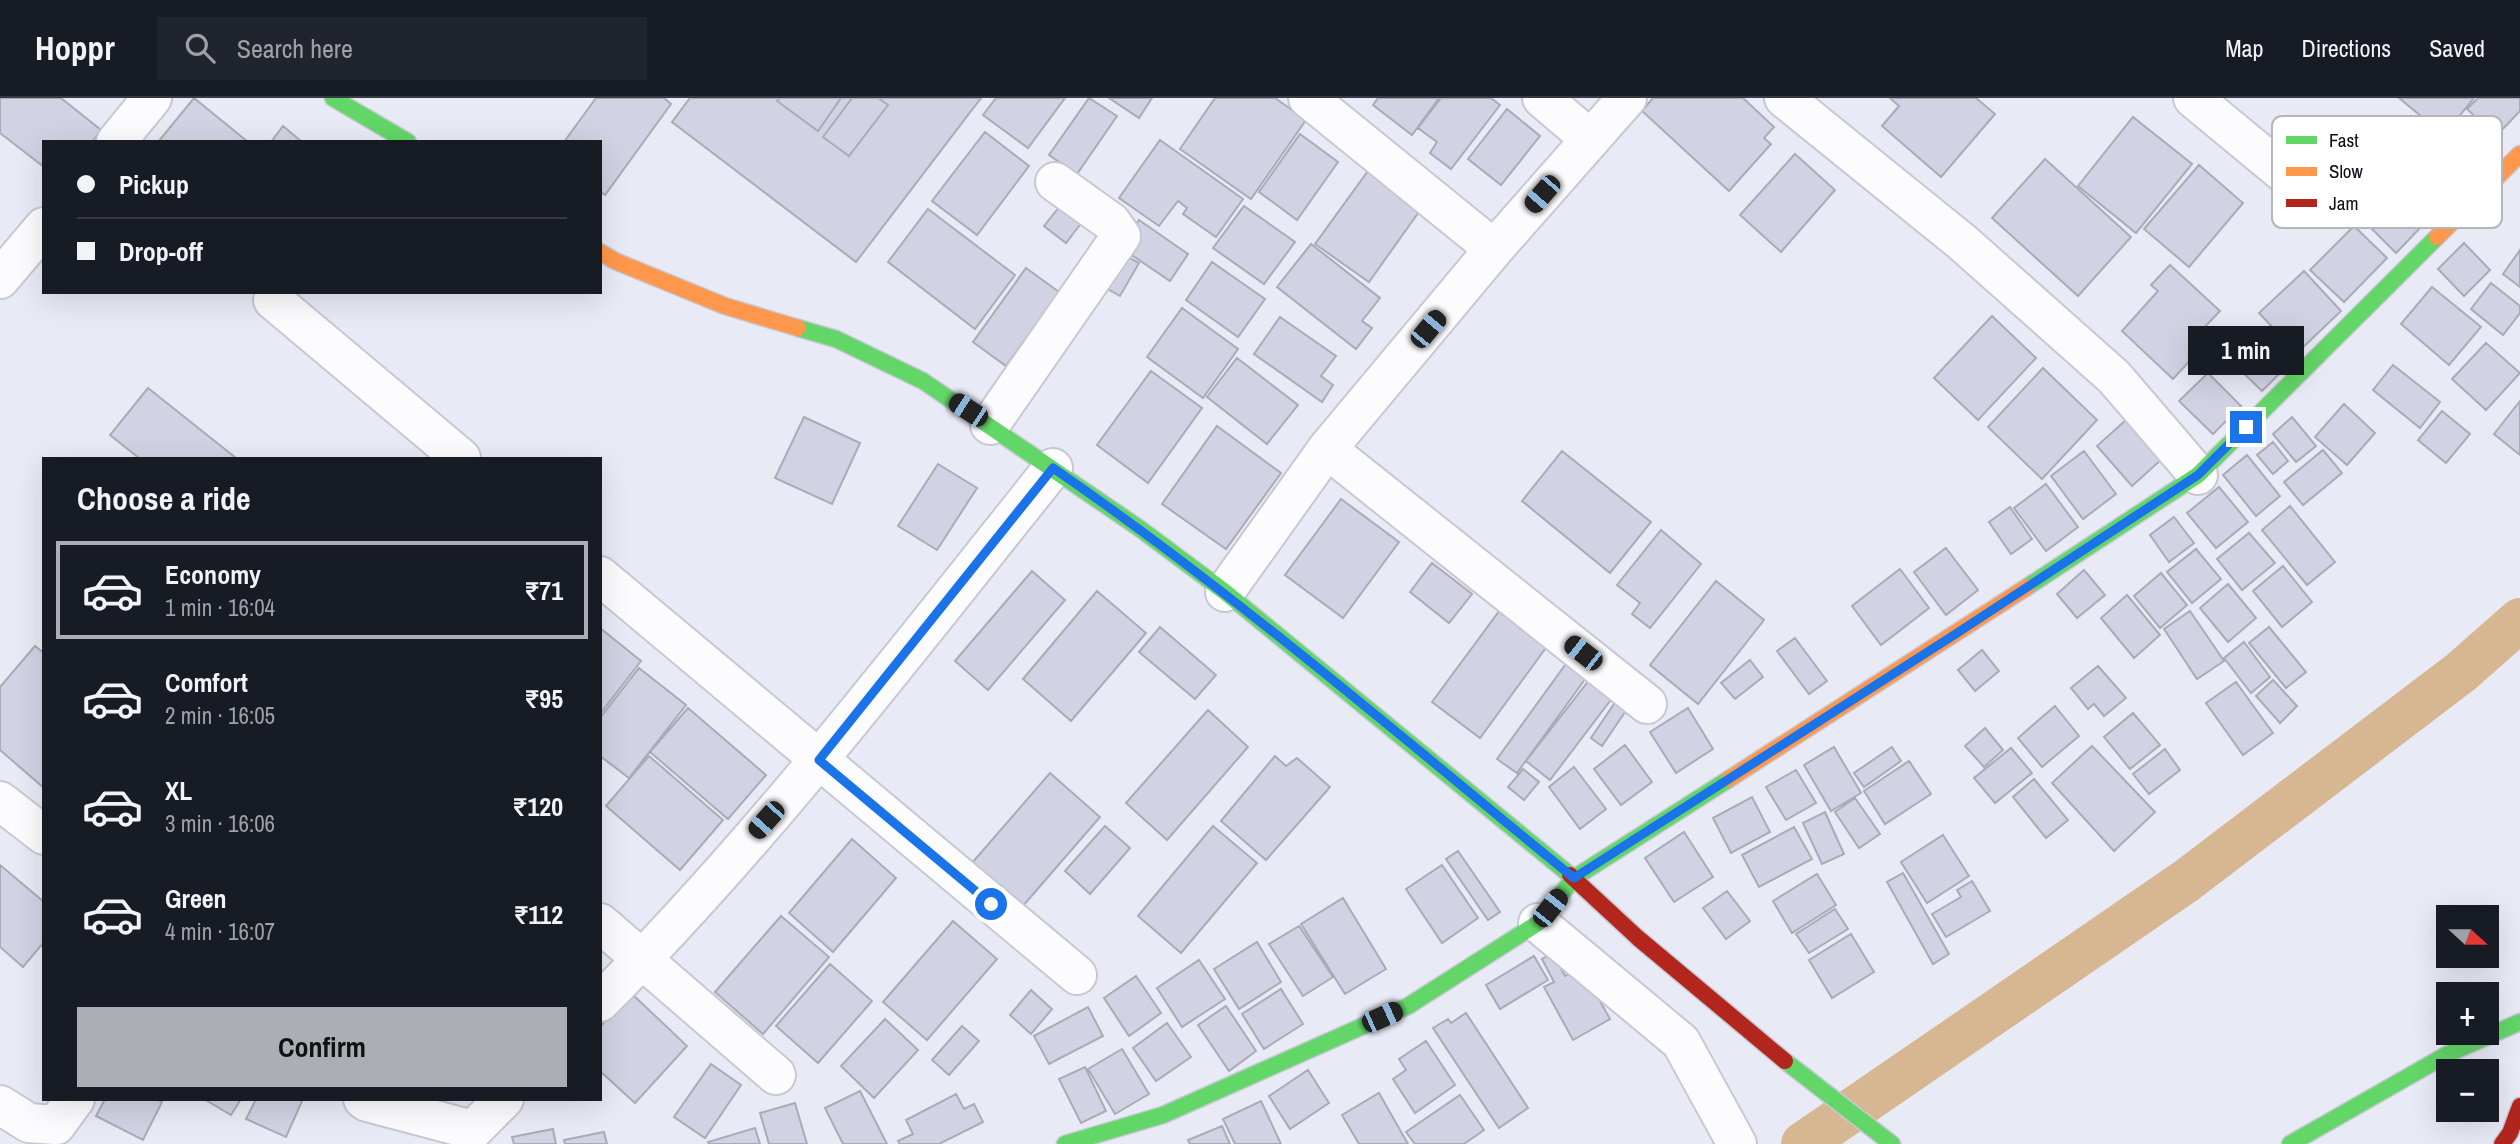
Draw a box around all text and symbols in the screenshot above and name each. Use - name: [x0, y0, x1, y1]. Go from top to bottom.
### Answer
- search box: [157, 17, 647, 80]
- text: Hoppr: [35, 26, 115, 70]
- icon: search: [181, 29, 219, 67]
- text: Search here: [237, 31, 353, 66]
- text: Map: [2225, 32, 2263, 64]
- text: Directions: [2301, 32, 2391, 64]
- text: Saved: [2429, 32, 2485, 64]
- legend: [2272, 116, 2502, 228]
- text: Fast: [2329, 127, 2359, 153]
- text: Slow: [2329, 158, 2364, 184]
- text: Pickup: [119, 167, 189, 202]
- car: [1521, 171, 1564, 217]
- text: Jam: [2329, 190, 2358, 216]
- text: Drop-off: [119, 234, 203, 269]
- car: [1407, 306, 1450, 352]
- callout: 1 min: [2188, 326, 2304, 374]
- text: 1 min: [2221, 335, 2271, 366]
- car: [945, 390, 992, 430]
- route end: [2230, 411, 2262, 443]
- text: Choose a ride: [77, 477, 251, 520]
- text: Economy: [165, 557, 261, 592]
- icon: car: [81, 559, 144, 622]
- text: ₹71: [524, 573, 563, 608]
- text: 1 min · 16:04: [165, 592, 275, 623]
- car: [1560, 632, 1607, 674]
- text: Comfort: [165, 665, 248, 700]
- icon: car: [81, 667, 144, 730]
- text: ₹95: [524, 681, 563, 716]
- text: 2 min · 16:05: [165, 700, 275, 731]
- text: XL: [165, 773, 192, 808]
- icon: car: [81, 775, 144, 838]
- text: ₹120: [512, 789, 563, 824]
- car: [745, 797, 788, 843]
- text: 3 min · 16:06: [165, 808, 275, 839]
- text: Green: [165, 881, 227, 916]
- icon: car: [81, 883, 144, 946]
- car: [1529, 885, 1572, 931]
- route start: [975, 888, 1007, 920]
- text: ₹112: [514, 897, 563, 932]
- north arrow: [2436, 905, 2499, 968]
- map controls: [2436, 905, 2499, 1122]
- text: 4 min · 16:07: [165, 916, 275, 947]
- button: +: [2436, 982, 2499, 1045]
- car: [1359, 999, 1406, 1035]
- button: Confirm: [77, 1007, 567, 1087]
- button: −: [2436, 1059, 2499, 1122]

